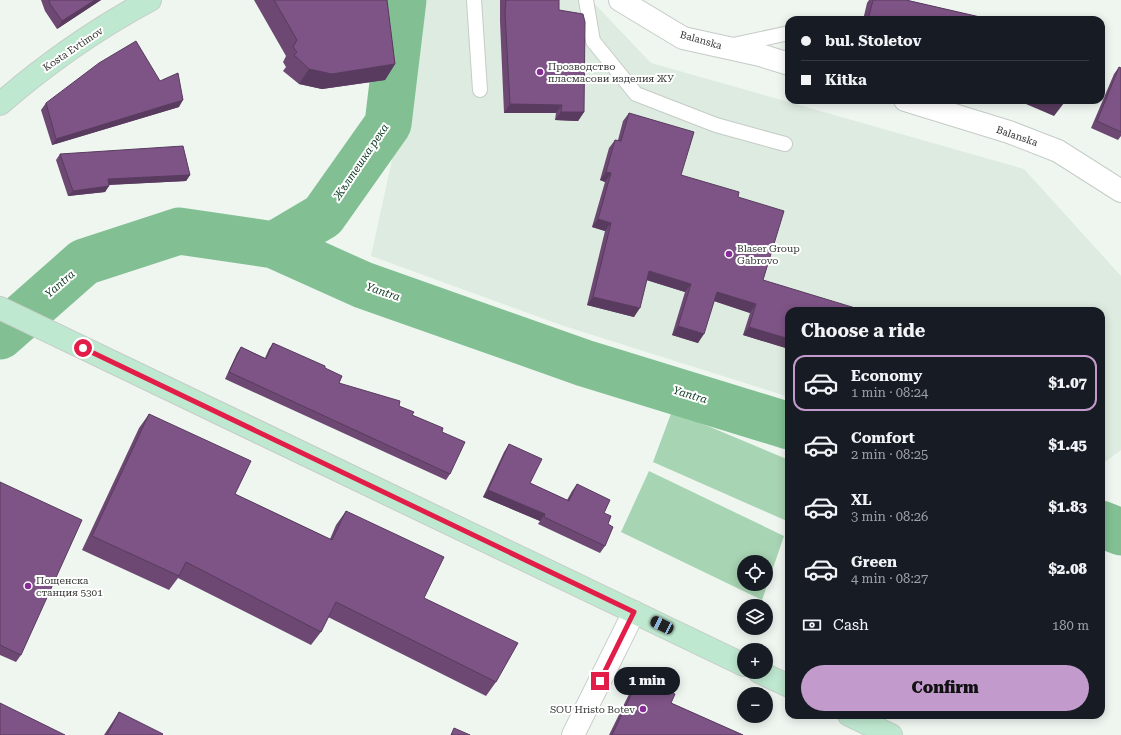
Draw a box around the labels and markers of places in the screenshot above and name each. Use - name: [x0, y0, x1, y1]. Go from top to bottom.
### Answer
- place label: Прозводство пласмасови изделия ЖУ: [548, 61, 674, 84]
- marker: Прозводство пласмасови изделия ЖУ: [535, 67, 545, 77]
- place label: Blaser Group Gabrovo: [737, 243, 800, 266]
- marker: Blaser Group Gabrovo: [724, 249, 734, 259]
- place label: Пощенска станция 5301: [36, 575, 103, 598]
- marker: Пощенска станция 5301: [23, 581, 33, 591]
- place label: SOU Hristo Botev: [550, 704, 635, 715]
- marker: SOU Hristo Botev: [638, 704, 648, 714]

